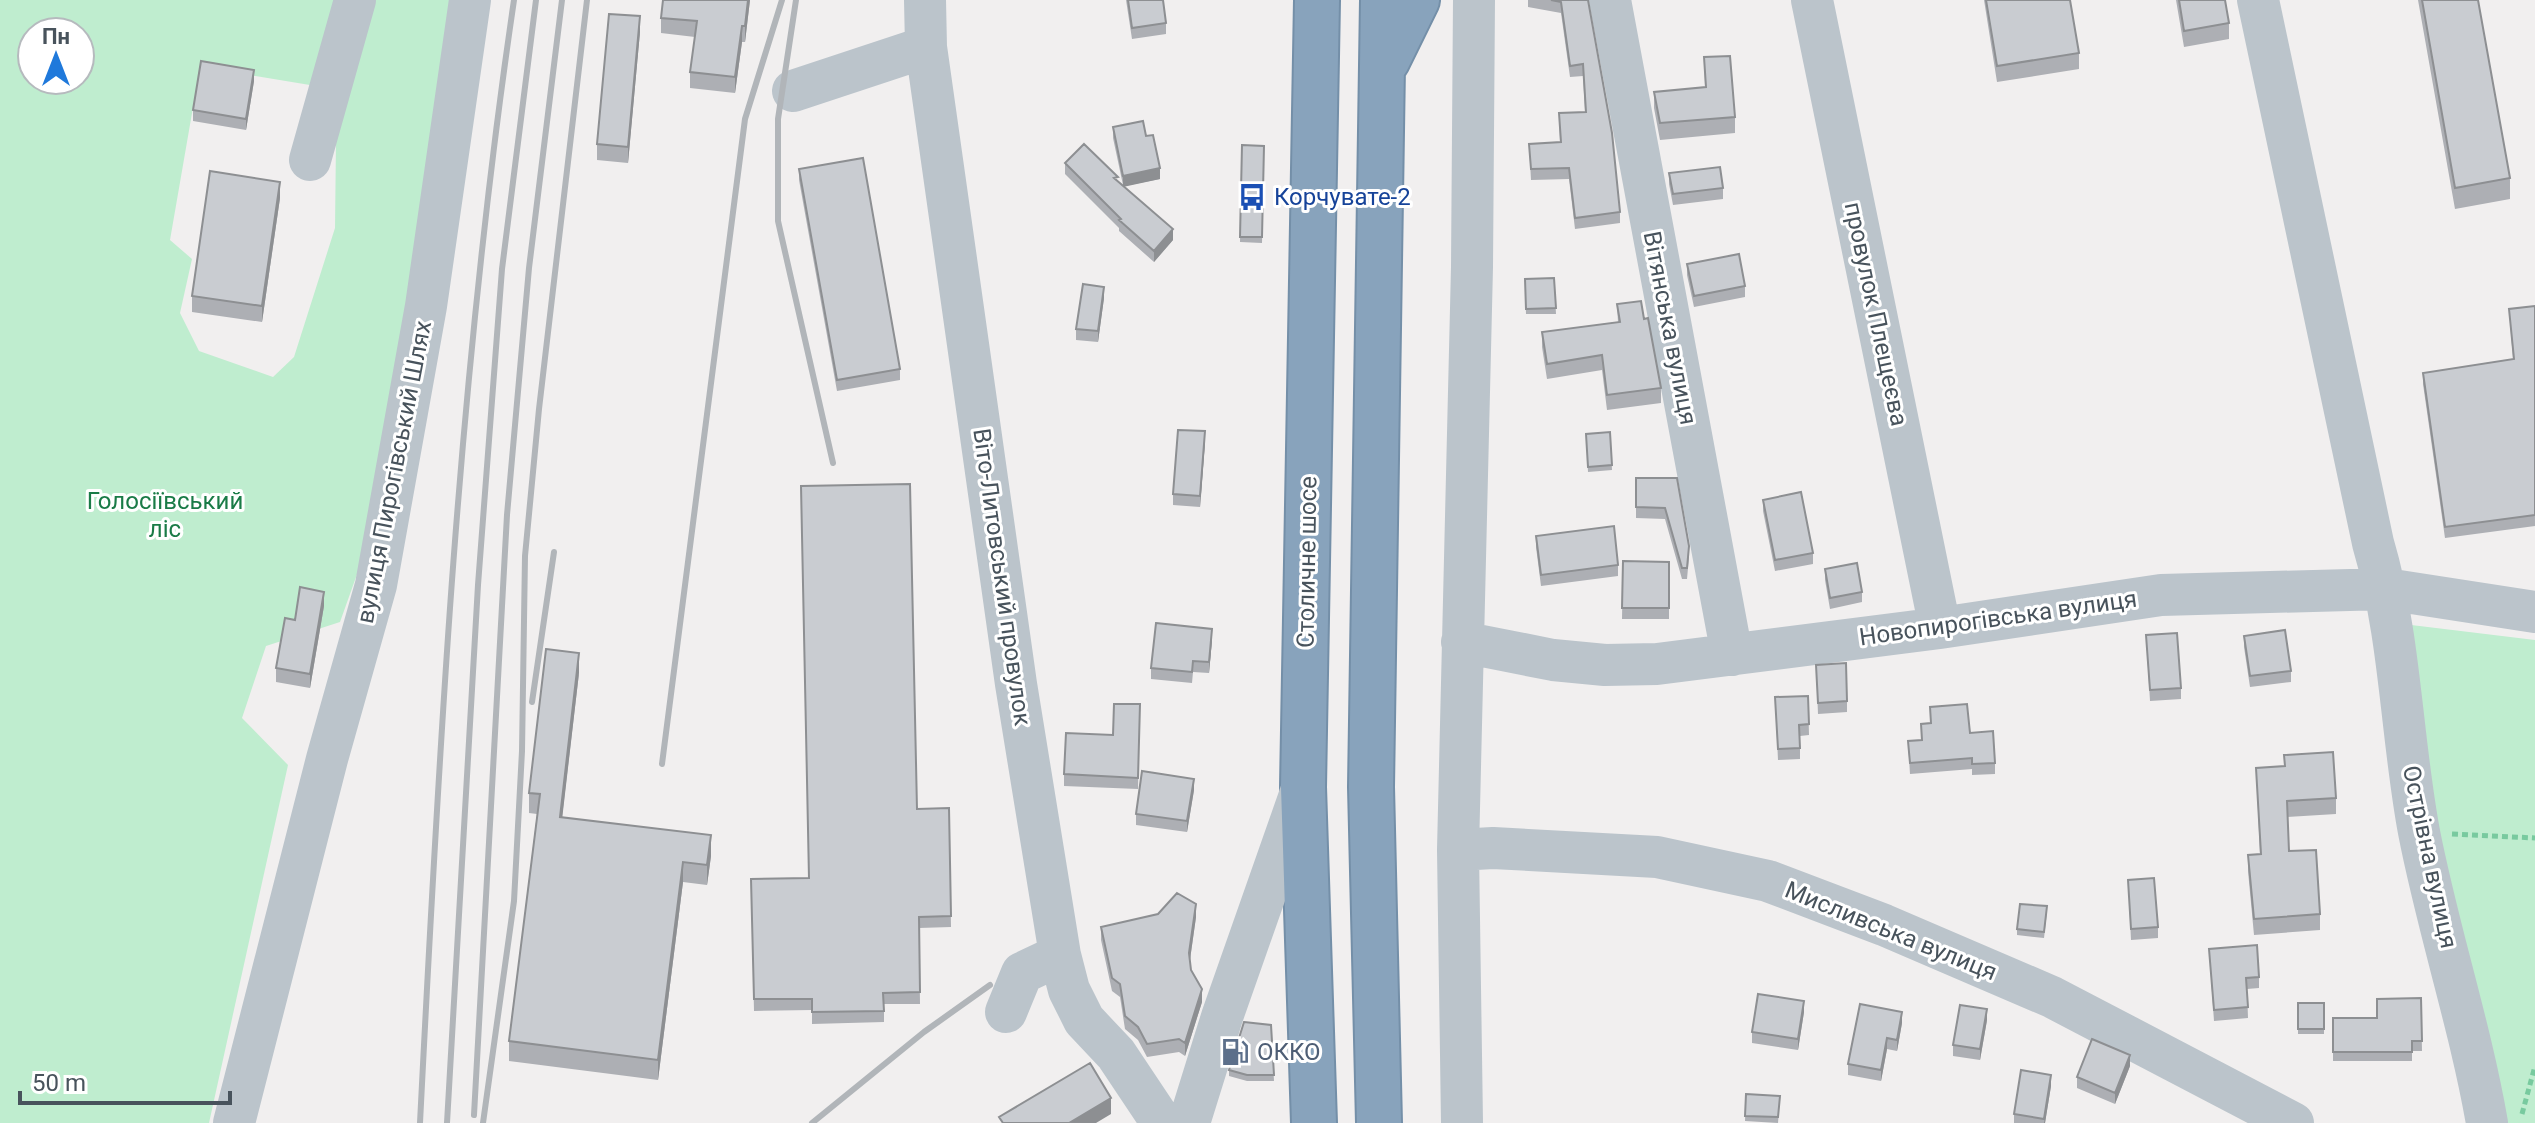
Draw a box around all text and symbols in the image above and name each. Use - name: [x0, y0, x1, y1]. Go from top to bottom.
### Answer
- north arrow: [16, 16, 96, 96]
- text: Пн: [42, 24, 70, 49]
- bus stop icon: Корчувате-2: [1237, 182, 1267, 212]
- place label: Корчувате-2: [1274, 183, 1411, 211]
- street label: провулок Плещеєва: [1839, 200, 1913, 428]
- street label: Вітянська вулиця: [1637, 229, 1703, 427]
- street label: вулиця Пирогівський Шлях: [351, 318, 437, 626]
- street label: Віто-Литовський провулок: [967, 427, 1037, 727]
- street label: Столичне шосе: [1292, 476, 1322, 648]
- park label: Голосіївський ліс: [87, 487, 243, 543]
- street label: Новопирогівська вулиця: [1857, 585, 2139, 651]
- street label: Острівна вулиця: [2397, 763, 2463, 951]
- street label: Мисливська вулиця: [1781, 876, 2001, 986]
- fuel station icon: ОККО: [1220, 1037, 1250, 1067]
- place label: ОККО: [1257, 1038, 1321, 1066]
- scale bar: [20, 1055, 230, 1105]
- text: 50 m: [32, 1069, 86, 1097]

